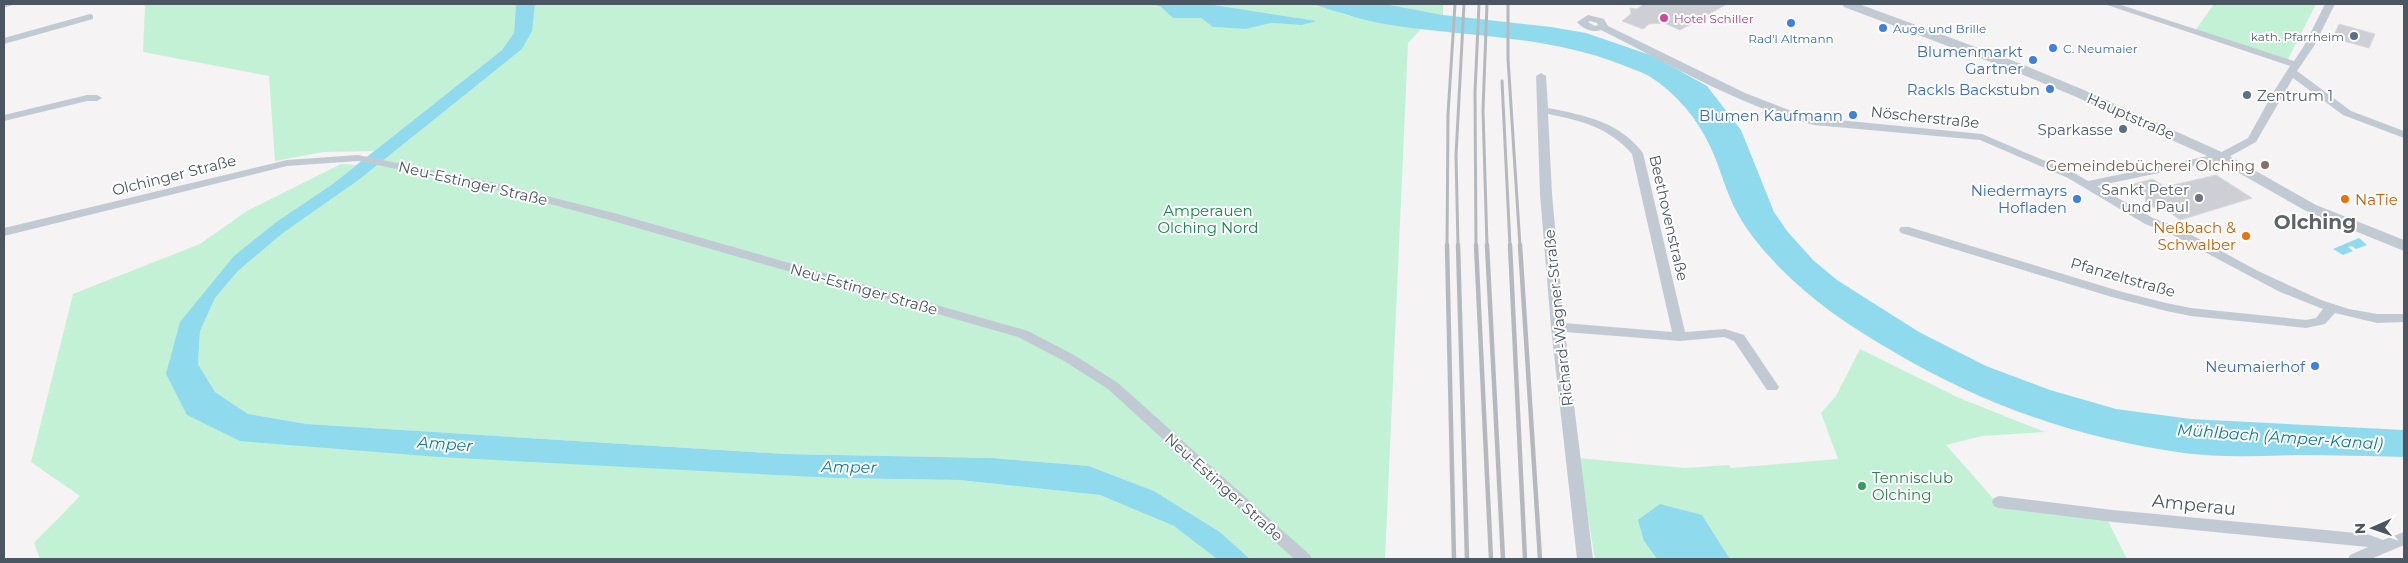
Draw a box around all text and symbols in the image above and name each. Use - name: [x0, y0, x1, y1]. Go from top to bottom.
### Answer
- place label: Hotel Schiller: [1674, 11, 1754, 26]
- marker: Hotel Schiller: [1658, 12, 1670, 24]
- marker: Rad'l Altmann: [1785, 17, 1797, 29]
- place label: Auge und Brille: [1893, 21, 1986, 36]
- marker: Auge und Brille: [1877, 22, 1889, 34]
- place label: kath. Pfarrheim: [2251, 29, 2344, 44]
- marker: kath. Pfarrheim: [2348, 30, 2360, 42]
- place label: Rad'l Altmann: [1748, 31, 1834, 46]
- place label: C. Neumaier: [2063, 41, 2138, 56]
- place label: Blumenmarkt Gartner: [1917, 42, 2023, 78]
- marker: C. Neumaier: [2047, 42, 2059, 54]
- marker: Blumenmarkt Gartner: [2027, 54, 2039, 66]
- place label: Rackls Backstubn: [1907, 80, 2040, 99]
- marker: Rackls Backstubn: [2044, 83, 2056, 95]
- place label: Zentrum 1: [2257, 86, 2333, 105]
- street label: Hauptstraße: [2084, 88, 2178, 144]
- marker: Zentrum 1: [2241, 89, 2253, 101]
- street label: Nöscherstraße: [1870, 102, 1980, 132]
- place label: Blumen Kaufmann: [1699, 106, 1843, 125]
- marker: Blumen Kaufmann: [1847, 109, 1859, 121]
- place label: Sparkasse: [2038, 120, 2113, 139]
- marker: Sparkasse: [2117, 123, 2129, 135]
- street label: Olchinger Straße: [110, 150, 238, 200]
- street label: Beethovenstraße: [1645, 153, 1693, 283]
- place label: Gemeindebücherei Olching: [2046, 156, 2255, 175]
- street label: Neu-Estinger Straße: [397, 157, 549, 209]
- marker: Gemeindebücherei Olching: [2259, 159, 2271, 171]
- place label: Sankt Peter und Paul: [2101, 180, 2189, 216]
- place label: Niedermayrs Hofladen: [1971, 181, 2067, 217]
- place label: NaTie: [2355, 190, 2398, 209]
- marker: Sankt Peter und Paul: [2193, 192, 2205, 204]
- marker: Niedermayrs Hofladen: [2071, 193, 2083, 205]
- marker: NaTie: [2339, 193, 2351, 205]
- park label: Amperauen Olching Nord: [1157, 201, 1259, 237]
- district label: Olching: [2274, 210, 2356, 234]
- place label: Neßbach & Schwalber: [2153, 218, 2236, 254]
- street label: Richard-Wagner-Straße: [1539, 229, 1577, 407]
- marker: Neßbach & Schwalber: [2240, 230, 2252, 242]
- street label: Pfanzeltstraße: [2068, 253, 2178, 301]
- street label: Neu-Estinger Straße: [788, 259, 940, 319]
- place label: Neumaierhof: [2205, 357, 2306, 376]
- marker: Neumaierhof: [2309, 360, 2321, 372]
- water label: Mühlbach (Amper-Kanal): [2176, 420, 2384, 454]
- street label: Neu-Estinger Straße: [1161, 429, 1287, 545]
- water label: Amper: [416, 433, 474, 455]
- water label: Amper: [820, 457, 877, 477]
- place label: Tennisclub Olching: [1872, 468, 1953, 504]
- marker: Tennisclub Olching: [1856, 480, 1868, 492]
- street label: Amperau: [2151, 490, 2237, 520]
- north arrow: [2348, 503, 2398, 553]
- text: N: [2351, 522, 2369, 534]

